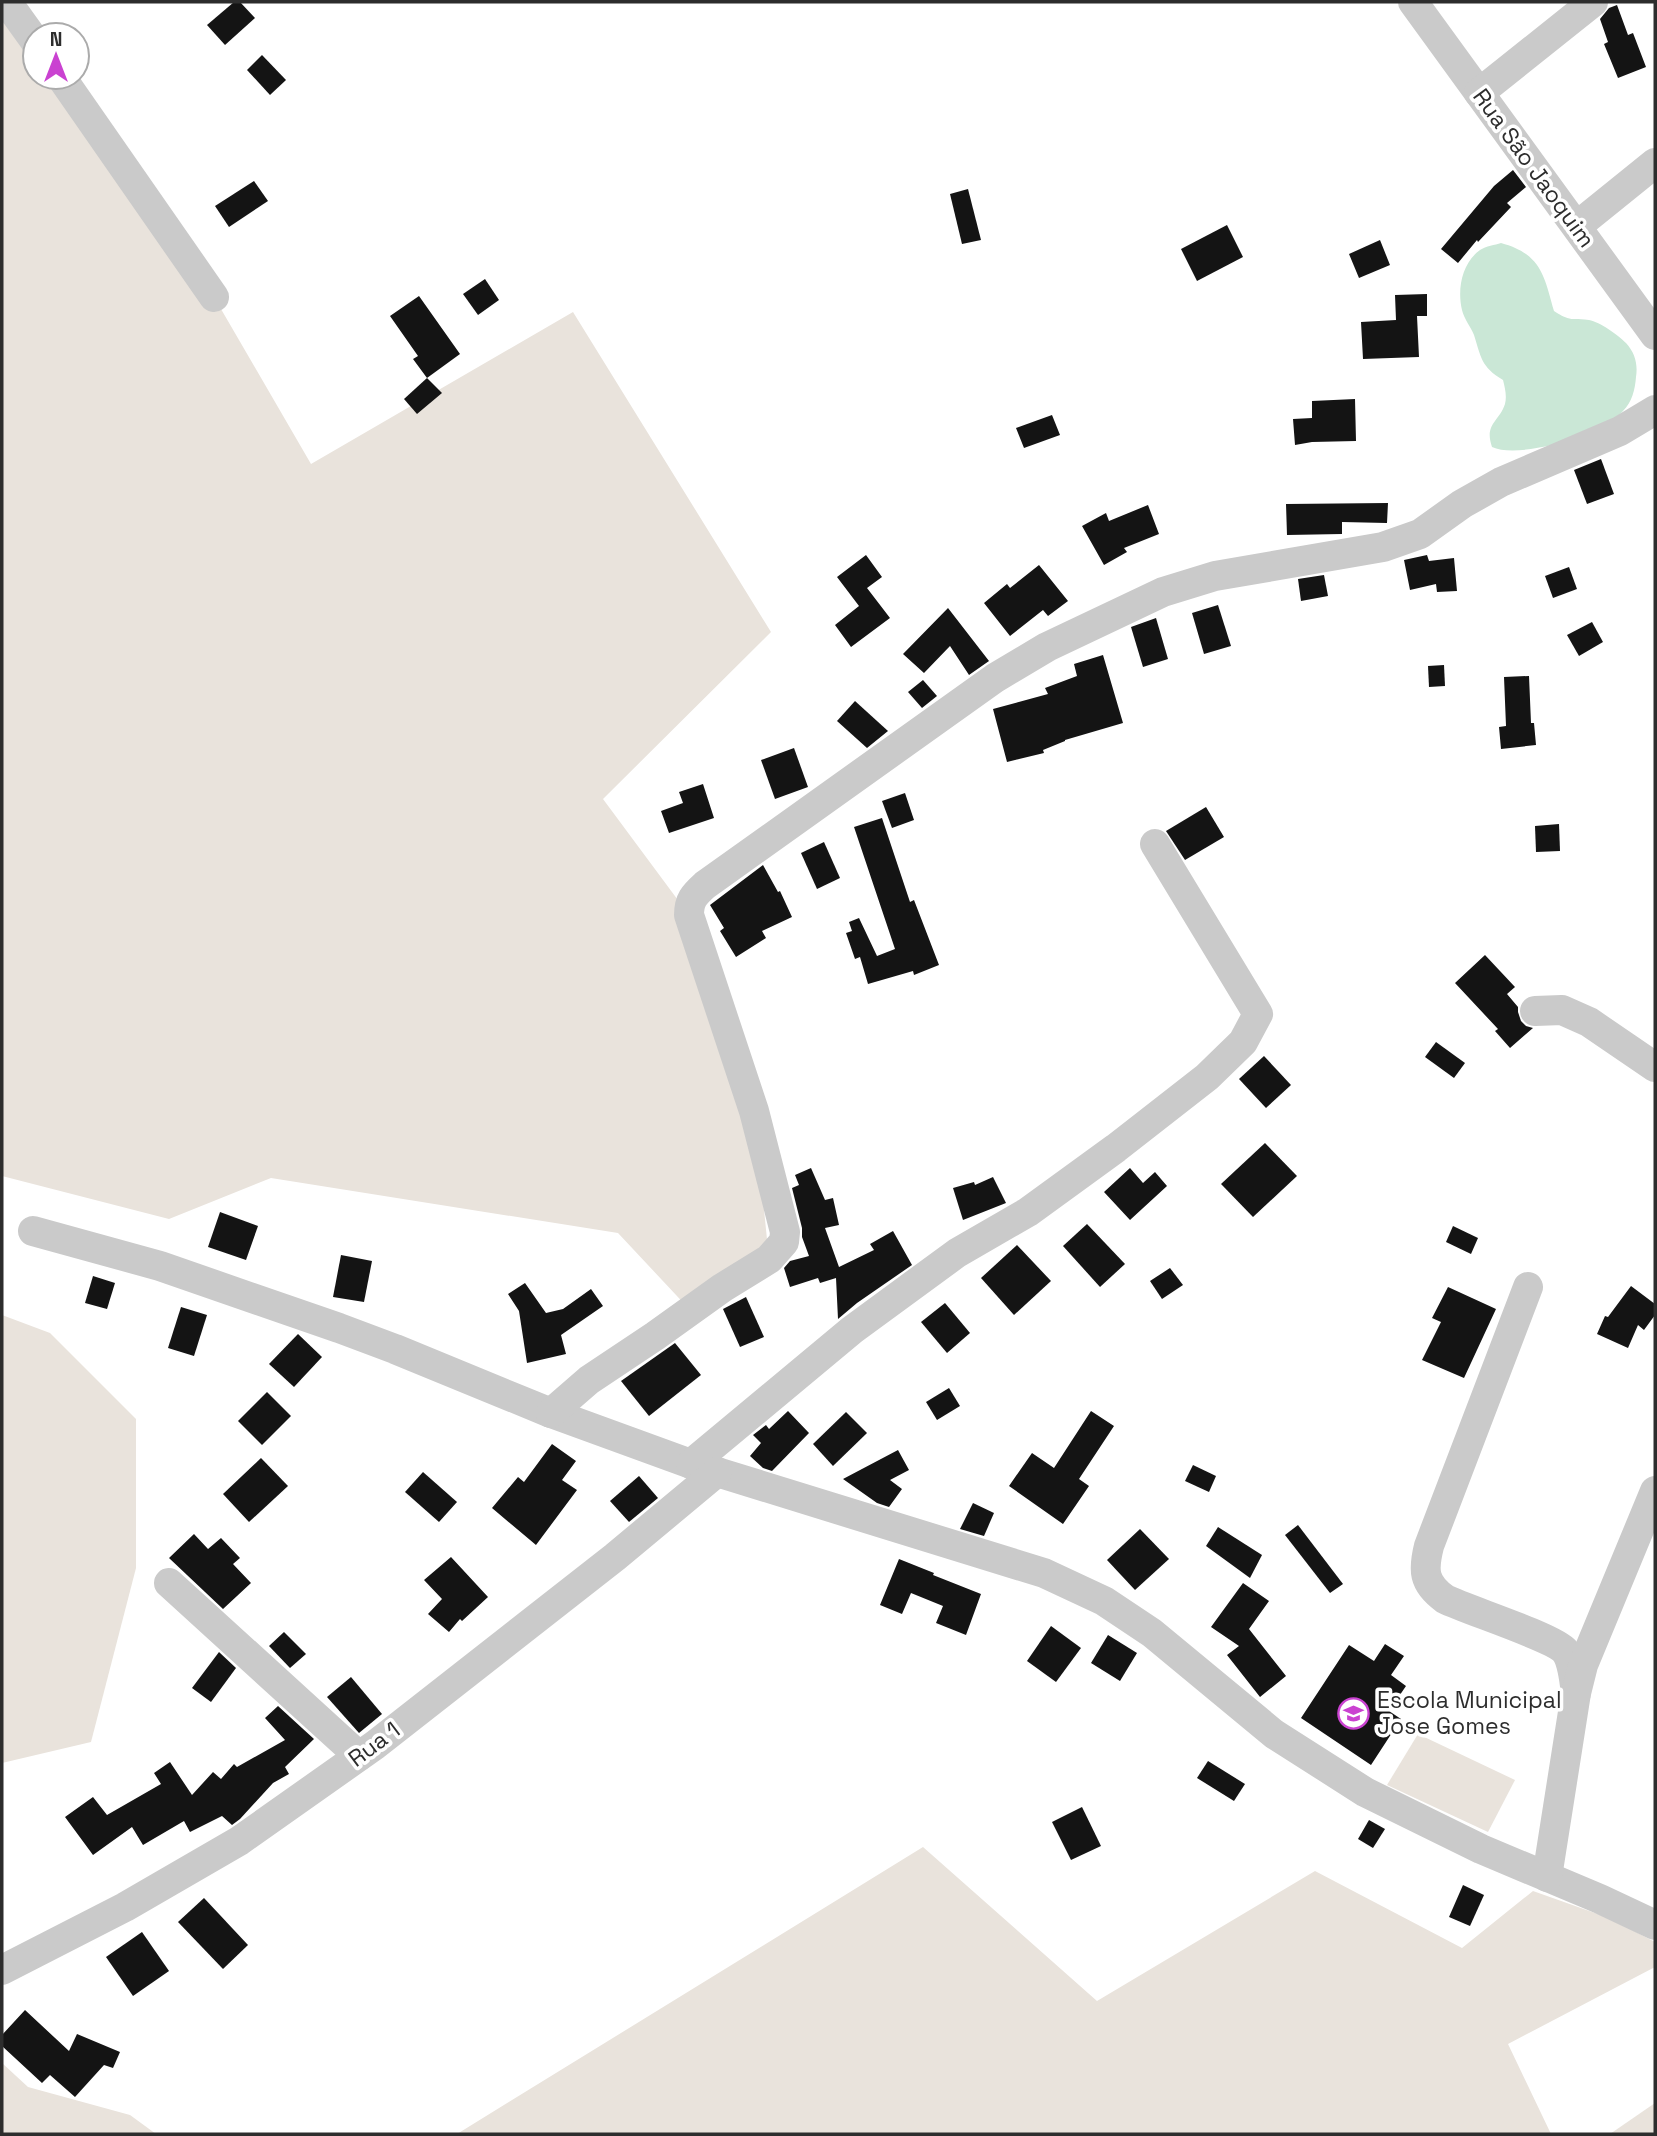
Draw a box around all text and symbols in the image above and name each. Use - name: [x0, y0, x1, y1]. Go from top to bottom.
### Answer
- north arrow: [21, 21, 91, 91]
- text: N: [50, 27, 62, 52]
- street label: Rua São Jaoquim: [1466, 83, 1602, 253]
- place label: Escola Municipal Jose Gomes: [1377, 1685, 1562, 1741]
- school or university icon: Escola Municipal Jose Gomes: [1337, 1696, 1371, 1730]
- street label: Rua 1: [342, 1715, 406, 1773]

